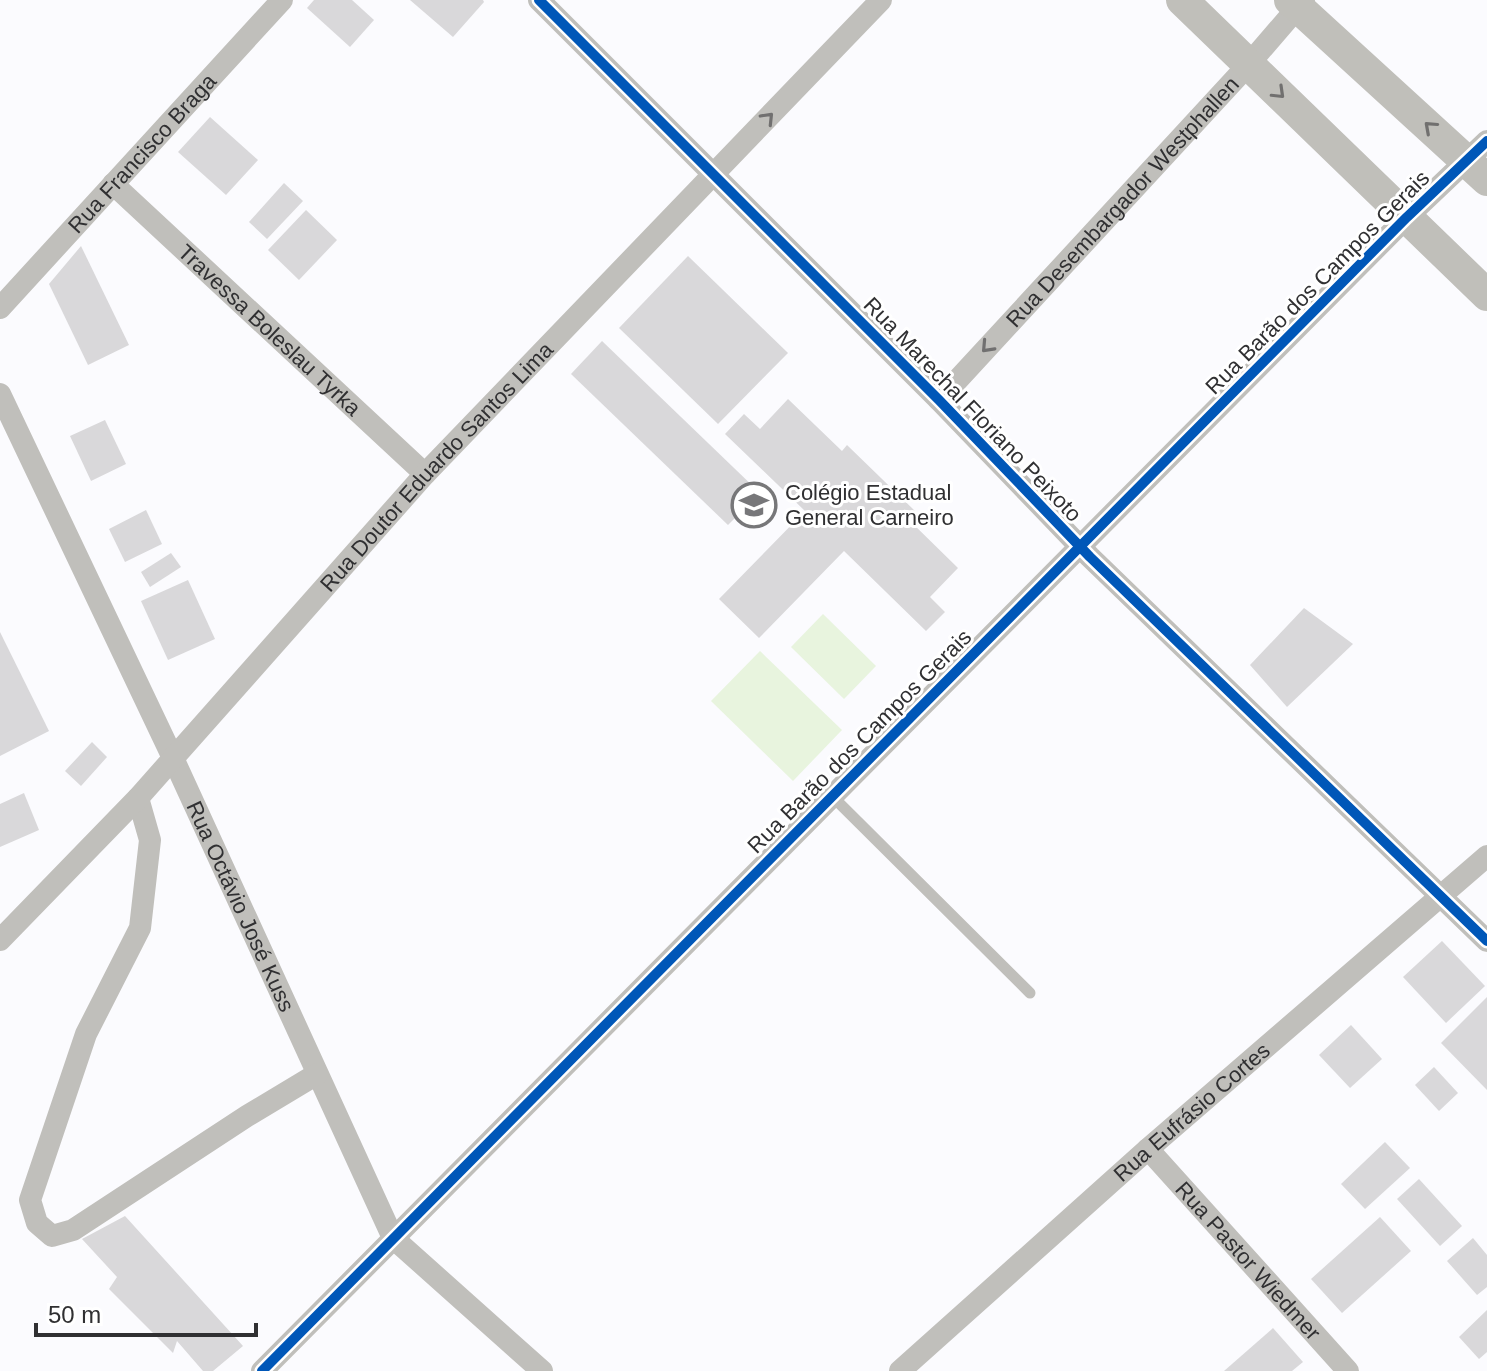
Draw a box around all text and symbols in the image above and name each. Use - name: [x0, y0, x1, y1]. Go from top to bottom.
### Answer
- street label: Rua Francisco Braga: [63, 68, 222, 238]
- street label: Rua Desembargador Westphallen: [1001, 72, 1244, 332]
- one-way arrow: [1270, 84, 1284, 98]
- one-way arrow: [758, 113, 773, 127]
- one-way arrow: [1425, 122, 1439, 137]
- street label: Rua Barão dos Campos Gerais: [1200, 165, 1434, 399]
- street label: Travessa Boleslau Tyrka: [173, 239, 366, 421]
- street label: Rua Marechal Floriano Peixoto: [859, 292, 1087, 527]
- street label: Rua Doutor Eduardo Santos Lima: [315, 337, 559, 596]
- one-way arrow: [982, 338, 997, 352]
- place label: Colégio Estadual General Carneiro: [785, 480, 954, 530]
- school or university icon: Colégio Estadual General Carneiro: [730, 481, 778, 529]
- street label: Rua Barão dos Campos Gerais: [742, 624, 976, 858]
- street label: Rua Octávio José Kuss: [181, 797, 299, 1016]
- street label: Rua Eufrásio Cortes: [1109, 1038, 1275, 1187]
- street label: Rua Pastor Wiedmer: [1170, 1177, 1326, 1345]
- scale bar: [36, 1287, 256, 1337]
- text: 50 m: [48, 1301, 101, 1328]

